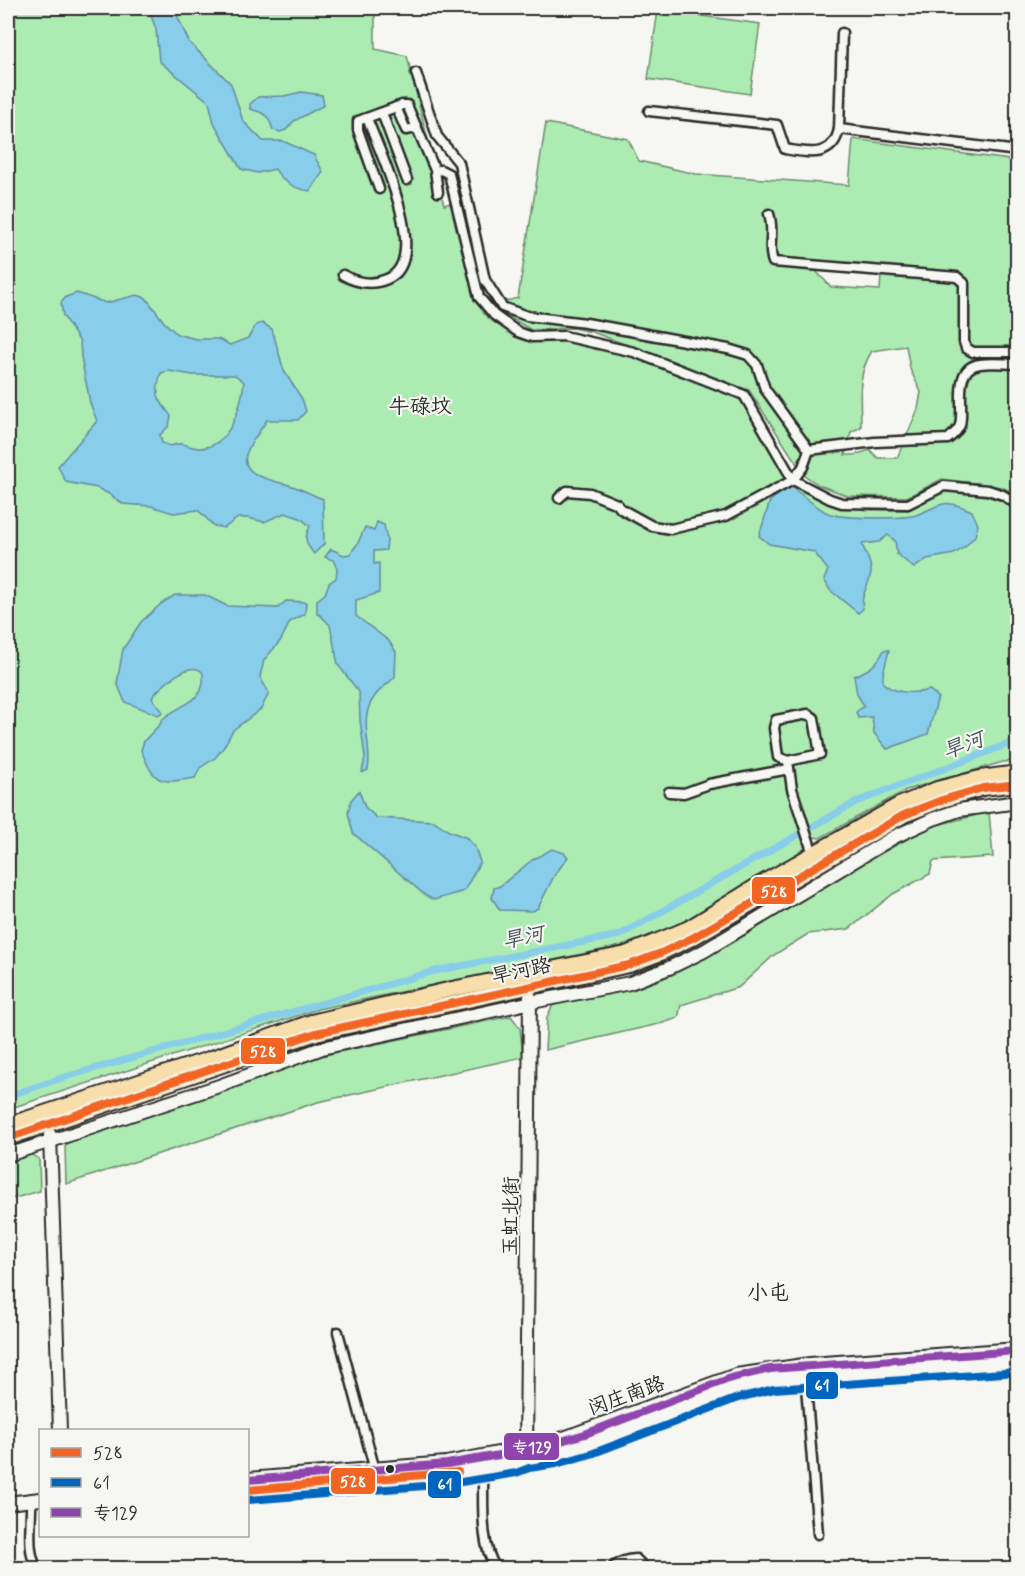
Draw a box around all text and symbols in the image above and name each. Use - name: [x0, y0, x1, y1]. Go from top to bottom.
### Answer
- district label: 牛碌坟: [389, 393, 452, 421]
- water label: 旱河: [939, 725, 991, 766]
- line badge: 528: [751, 876, 796, 905]
- text: 528: [761, 882, 787, 903]
- water label: 旱河: [500, 920, 549, 956]
- street label: 旱河路: [489, 952, 554, 991]
- line badge: 528: [240, 1037, 286, 1065]
- text: 528: [250, 1042, 276, 1063]
- street label: 玉虹北街: [497, 1176, 526, 1256]
- district label: 小屯: [747, 1280, 789, 1308]
- street label: 闵庄南路: [584, 1370, 670, 1423]
- line badge: 61: [805, 1371, 839, 1400]
- text: 61: [814, 1376, 830, 1397]
- legend: [39, 1429, 249, 1537]
- line badge: 专129: [503, 1432, 560, 1461]
- text: 专129: [512, 1438, 552, 1459]
- text: 528: [93, 1442, 123, 1466]
- unlabelled marker: [384, 1463, 396, 1475]
- line badge: 528: [330, 1467, 376, 1495]
- line badge: 61: [427, 1470, 462, 1499]
- text: 61: [93, 1472, 110, 1496]
- text: 528: [340, 1472, 366, 1493]
- text: 61: [437, 1475, 453, 1496]
- text: 专129: [93, 1502, 138, 1526]

